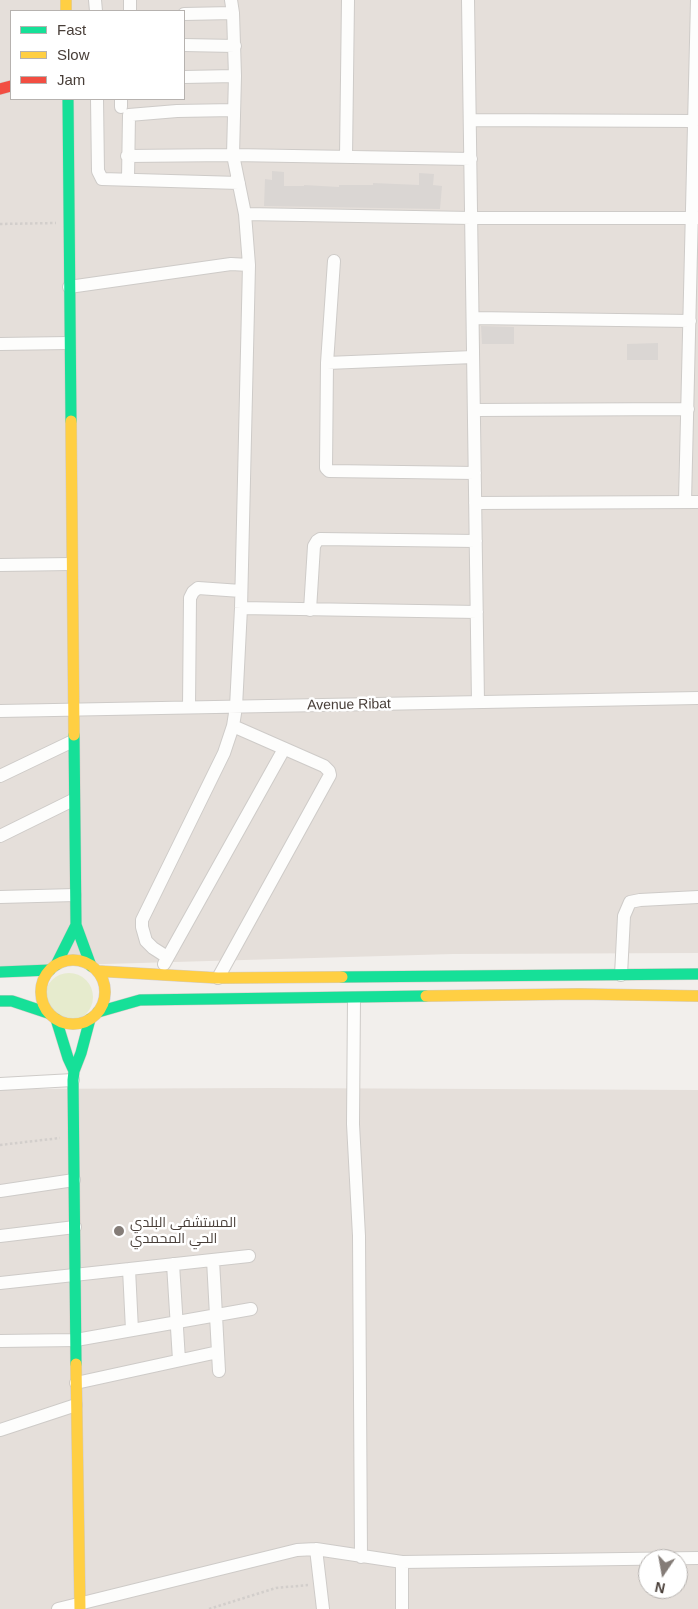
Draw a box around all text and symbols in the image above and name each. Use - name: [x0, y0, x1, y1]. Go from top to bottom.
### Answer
- legend: [10, 10, 185, 100]
- text: Fast: [57, 21, 86, 38]
- text: Slow: [57, 46, 90, 63]
- text: Jam: [57, 71, 85, 88]
- street label: Avenue Ribat: [307, 696, 391, 714]
- place label: المستشفى البلدي الحي المحمدي: [130, 1215, 237, 1248]
- marker: المستشفى البلدي الحي المحمدي: [112, 1224, 126, 1238]
- north arrow: [638, 1549, 688, 1599]
- text: N: [653, 1579, 667, 1597]

